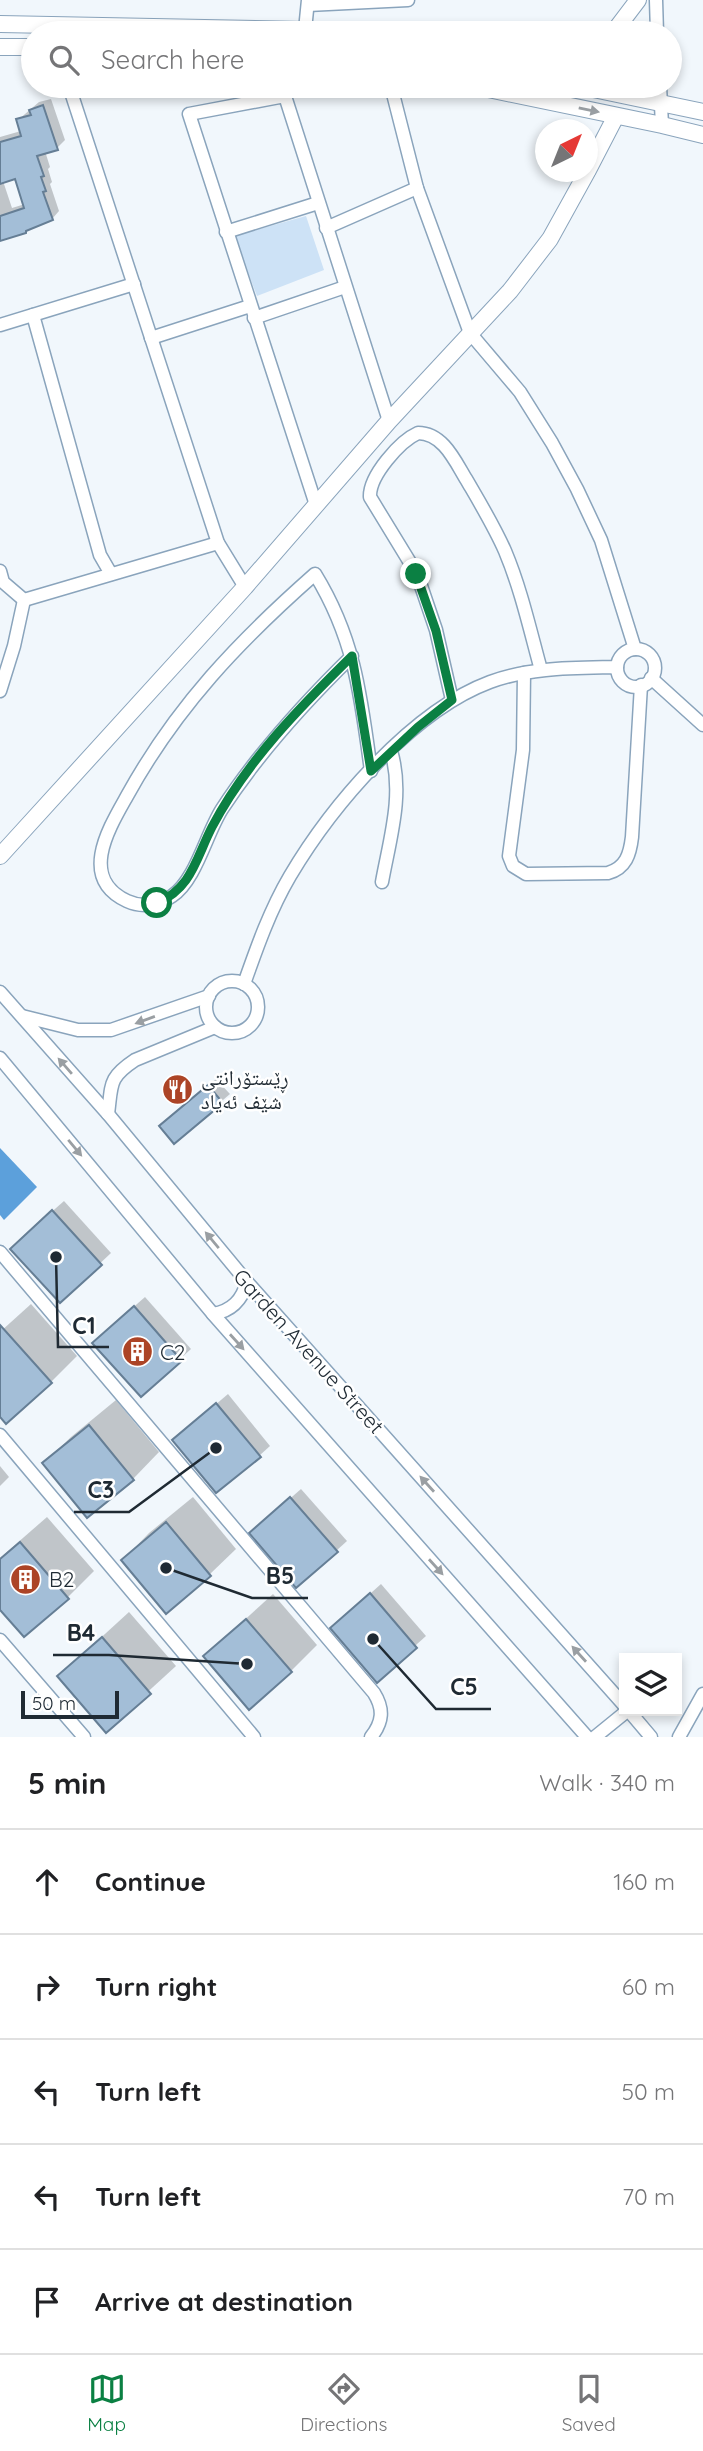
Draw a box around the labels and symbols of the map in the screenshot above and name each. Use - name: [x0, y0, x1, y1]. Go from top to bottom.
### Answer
- one-way arrow: [578, 104, 600, 115]
- north arrow: [535, 119, 598, 182]
- route end: [400, 558, 431, 589]
- route start: [141, 887, 172, 918]
- one-way arrow: [134, 1014, 155, 1025]
- one-way arrow: [58, 1058, 74, 1075]
- place label: ڕێستۆرانتی شێف ئەیاد: [201, 1064, 289, 1114]
- restaurant icon: ڕێستۆرانتی شێف ئەیاد: [161, 1072, 195, 1106]
- one-way arrow: [68, 1139, 83, 1157]
- one-way arrow: [204, 1231, 220, 1249]
- street label: Garden Avenue Street: [228, 1263, 390, 1439]
- callout: C1: [58, 1303, 109, 1347]
- text: C1: [72, 1311, 96, 1340]
- one-way arrow: [229, 1333, 244, 1350]
- building icon: C2: [120, 1335, 154, 1369]
- place label: C2: [160, 1339, 185, 1365]
- callout: C3: [74, 1468, 129, 1512]
- text: C3: [88, 1475, 114, 1504]
- one-way arrow: [420, 1476, 436, 1493]
- callout: B5: [252, 1554, 308, 1598]
- one-way arrow: [428, 1558, 444, 1575]
- text: B5: [266, 1561, 294, 1590]
- building icon: B2: [9, 1562, 43, 1596]
- place label: B2: [49, 1566, 74, 1592]
- callout: B4: [53, 1611, 109, 1655]
- text: B4: [67, 1618, 95, 1647]
- one-way arrow: [571, 1645, 587, 1663]
- callout: C5: [436, 1665, 491, 1709]
- text: C5: [450, 1672, 478, 1701]
- scale bar: [21, 1688, 119, 1720]

